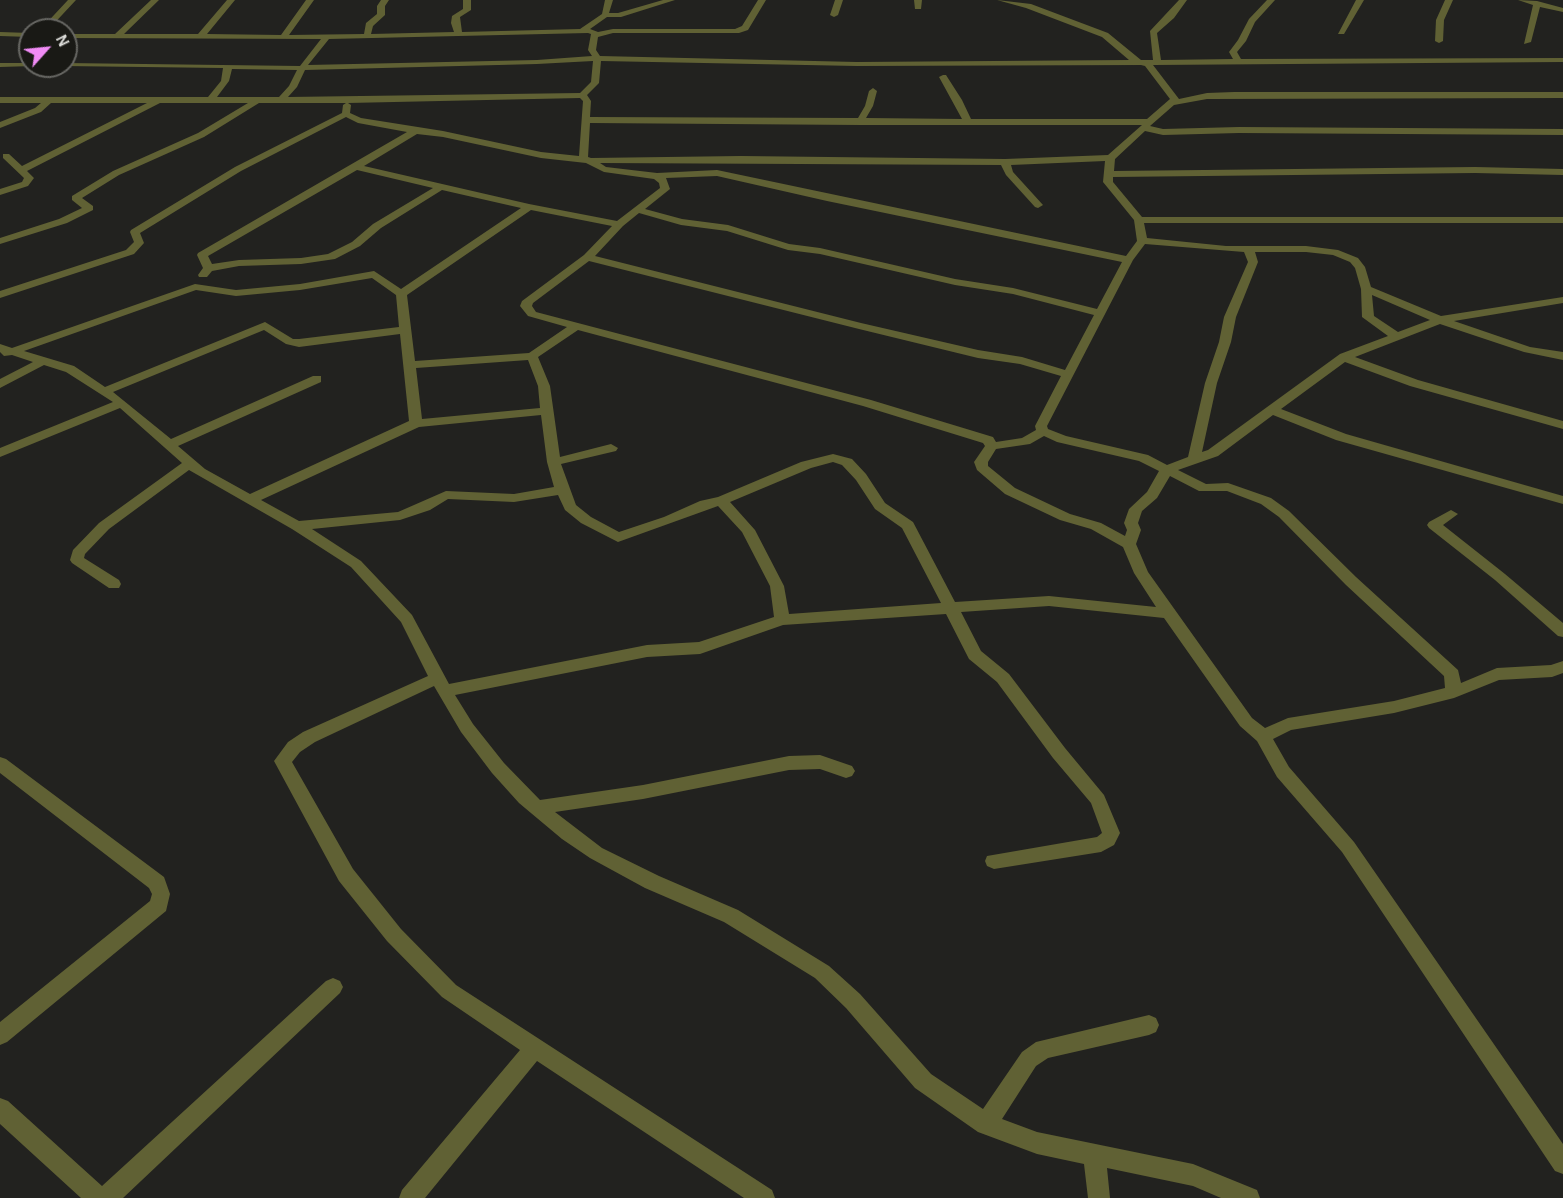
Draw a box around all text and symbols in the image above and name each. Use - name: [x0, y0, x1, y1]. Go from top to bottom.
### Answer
- north arrow: [18, 18, 78, 78]
- text: N: [53, 32, 72, 49]

